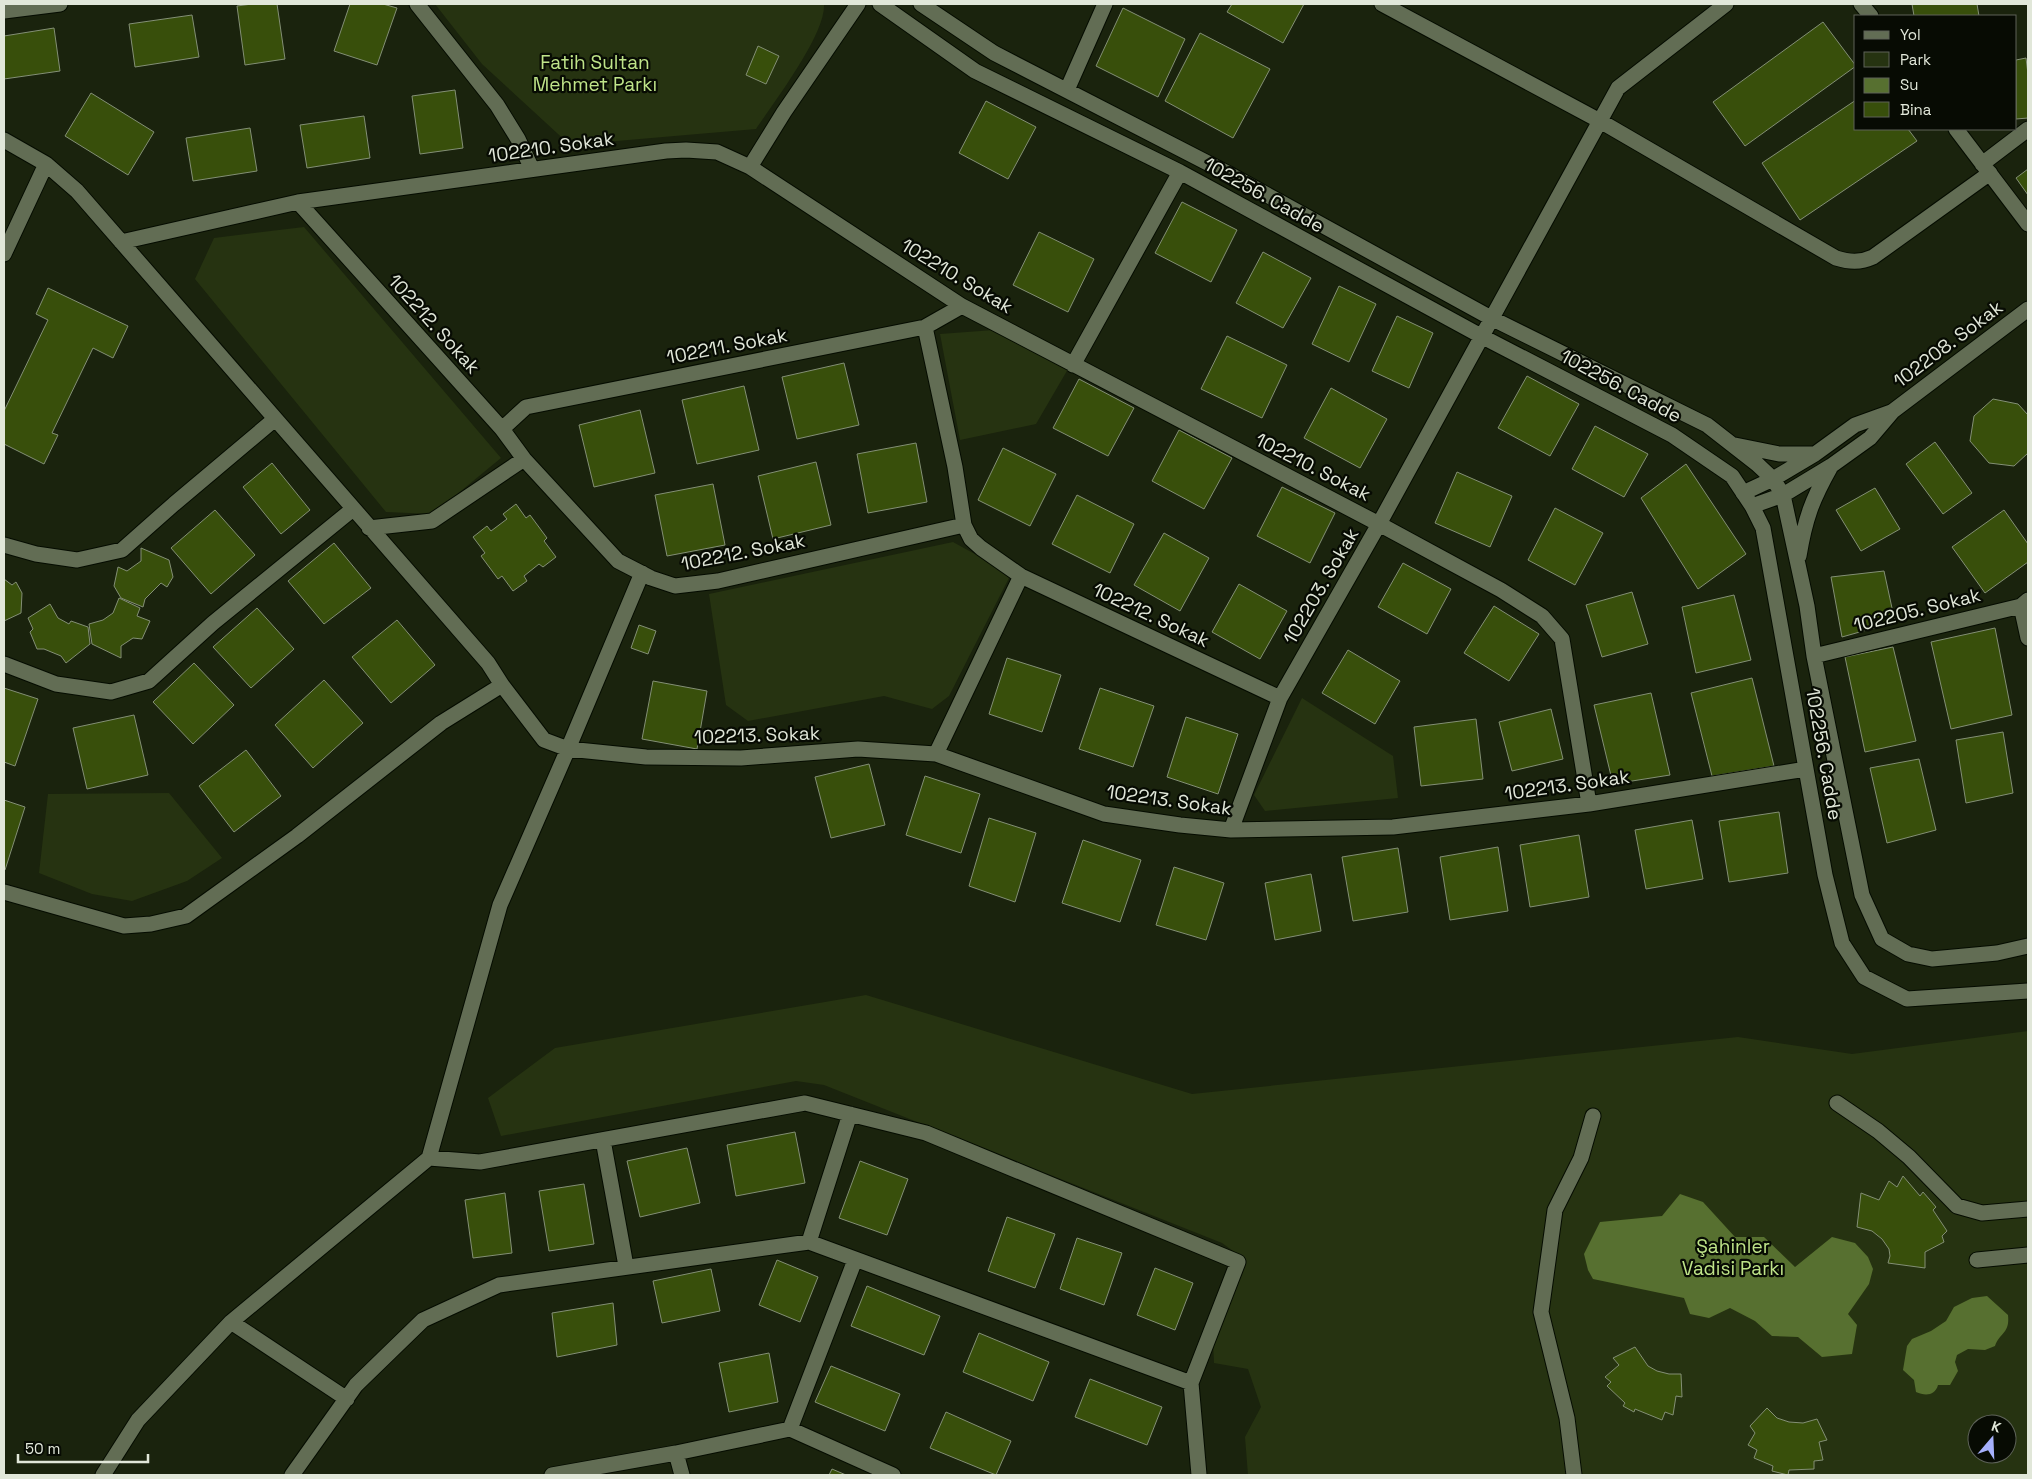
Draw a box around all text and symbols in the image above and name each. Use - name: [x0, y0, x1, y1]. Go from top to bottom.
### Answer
- legend: [1854, 15, 2017, 130]
- text: Yol: [1900, 25, 1921, 44]
- park label: Fatih Sultan Mehmet Parkı: [533, 50, 657, 97]
- text: Park: [1900, 50, 1931, 69]
- text: Su: [1900, 75, 1918, 94]
- text: Bina: [1900, 100, 1932, 119]
- street label: 102210. Sokak: [487, 126, 615, 168]
- street label: 102256. Cadde: [1199, 152, 1329, 238]
- street label: 102210. Sokak: [896, 233, 1018, 319]
- street label: 102212. Sokak: [383, 269, 485, 379]
- street label: 102208. Sokak: [1888, 295, 2008, 393]
- street label: 102211. Sokak: [664, 322, 790, 370]
- street label: 102256. Cadde: [1556, 344, 1686, 428]
- street label: 102210. Sokak: [1251, 427, 1375, 507]
- street label: 102203. Sokak: [1278, 523, 1364, 649]
- street label: 102212. Sokak: [679, 528, 807, 576]
- street label: 102212. Sokak: [1089, 577, 1213, 653]
- street label: 102205. Sokak: [1851, 582, 1983, 638]
- street label: 102256. Cadde: [1800, 686, 1848, 822]
- street label: 102213. Sokak: [694, 720, 820, 750]
- street label: 102213. Sokak: [1503, 764, 1631, 806]
- street label: 102213. Sokak: [1105, 779, 1233, 821]
- park label: Şahinler Vadisi Parkı: [1682, 1234, 1784, 1281]
- north arrow: [1967, 1414, 2017, 1464]
- text: K: [1989, 1417, 2004, 1437]
- scale bar: [18, 1432, 148, 1464]
- text: 50 m: [25, 1439, 60, 1458]

